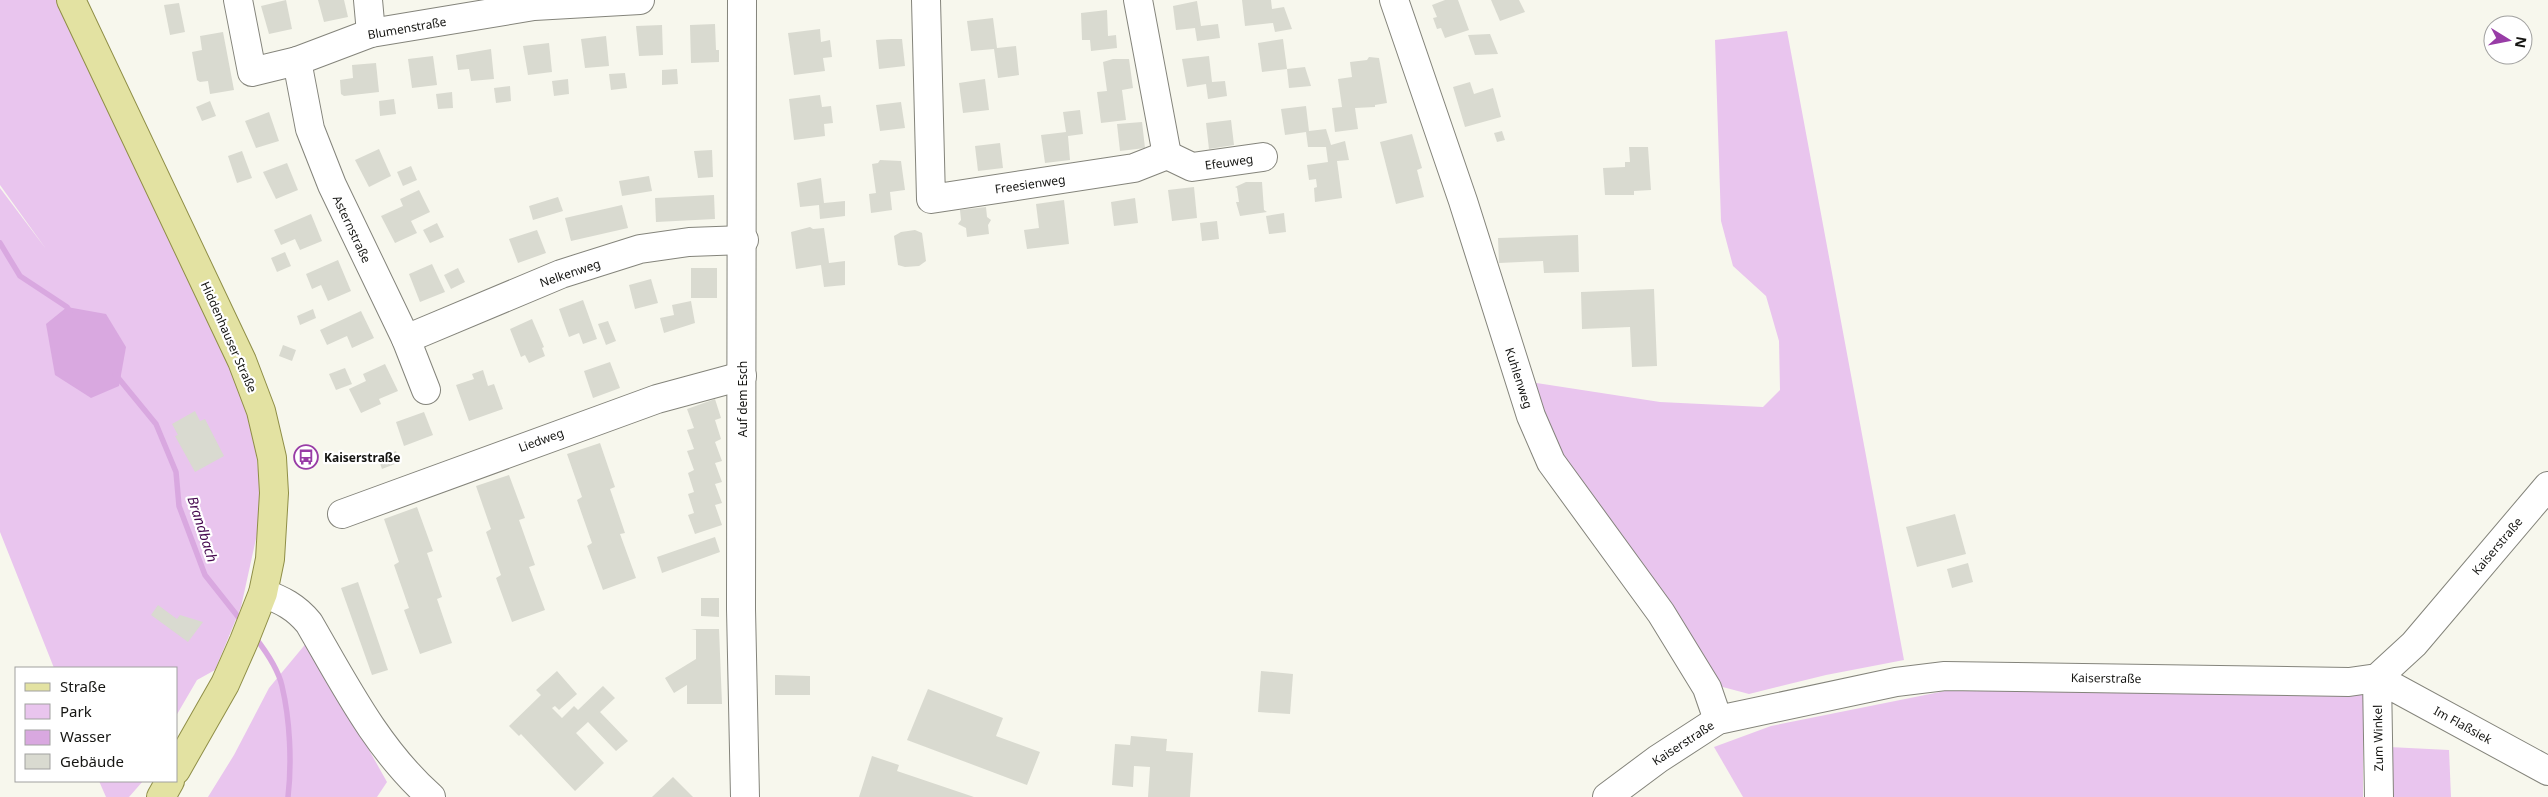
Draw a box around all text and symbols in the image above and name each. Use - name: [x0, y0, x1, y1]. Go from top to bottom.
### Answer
- street label: Blumenstraße: [366, 13, 448, 43]
- north arrow: [2483, 15, 2533, 65]
- text: N: [2511, 35, 2532, 50]
- street label: Efeuweg: [1204, 150, 1254, 174]
- street label: Freesienweg: [994, 171, 1066, 197]
- street label: Asternstraße: [329, 192, 375, 266]
- street label: Nelkenweg: [537, 255, 603, 291]
- street label: Hiddenhauser Straße: [197, 279, 261, 395]
- street label: Kuhlenweg: [1501, 345, 1537, 411]
- street label: Auf dem Esch: [734, 361, 751, 437]
- street label: Liedweg: [516, 424, 566, 456]
- bus stop icon: Kaiserstraße: [293, 444, 319, 470]
- place label: Kaiserstraße: [324, 449, 400, 466]
- water label: Brandbach: [183, 494, 223, 564]
- street label: Kaiserstraße: [2468, 513, 2526, 579]
- legend: [15, 667, 178, 782]
- street label: Kaiserstraße: [2071, 669, 2142, 687]
- text: Straße: [60, 676, 106, 696]
- text: Park: [60, 701, 92, 721]
- street label: Im Flaßsiek: [2431, 702, 2496, 748]
- street label: Zum Winkel: [2369, 705, 2387, 771]
- street label: Kaiserstraße: [1649, 717, 1717, 769]
- text: Wasser: [60, 726, 111, 746]
- text: Gebäude: [60, 751, 124, 771]

